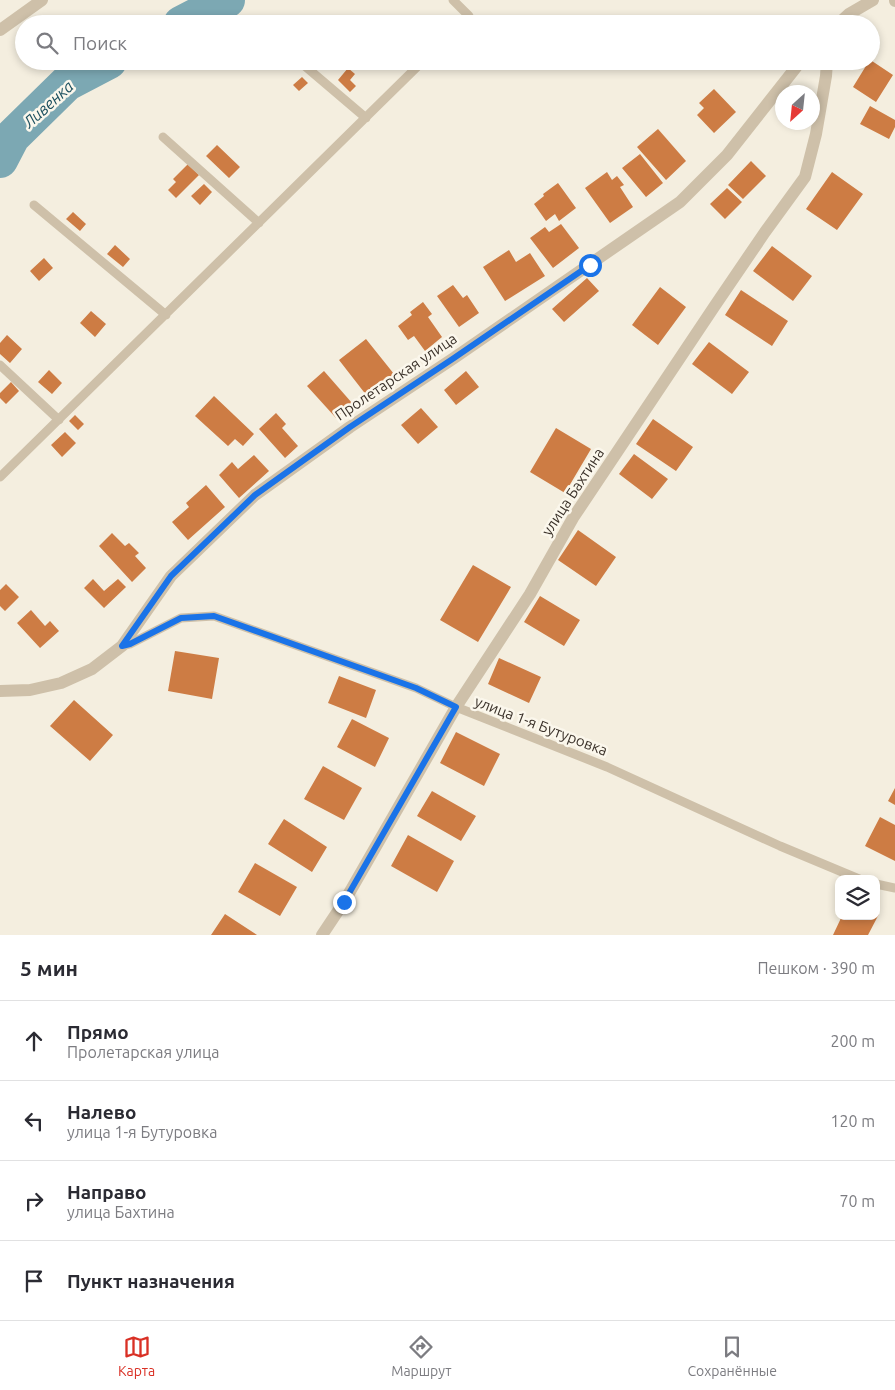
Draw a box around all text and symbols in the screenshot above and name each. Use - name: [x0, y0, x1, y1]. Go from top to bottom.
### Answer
- search box: [15, 15, 880, 70]
- icon: search: [33, 29, 61, 57]
- text: Поиск: [73, 32, 127, 54]
- water label: Ливенка: [19, 77, 77, 132]
- north arrow: [775, 85, 820, 130]
- route start: [579, 254, 602, 277]
- street label: Пролетарская улица: [332, 330, 460, 424]
- street label: улица Бахтина: [538, 445, 607, 539]
- street label: улица 1-я Бутуровка: [472, 692, 610, 759]
- map controls: [835, 875, 880, 920]
- button: layers: [835, 875, 880, 920]
- route end: [333, 891, 356, 914]
- text: 5 мин: [20, 956, 78, 980]
- text: Пешком · 390 m: [757, 959, 875, 977]
- text: Прямо: [67, 1021, 129, 1043]
- icon: ahead: [20, 1027, 48, 1055]
- text: 200 m: [830, 1032, 875, 1050]
- text: Пролетарская улица: [67, 1043, 220, 1061]
- text: Налево: [67, 1101, 136, 1123]
- icon: left: [20, 1107, 48, 1135]
- text: 120 m: [830, 1112, 875, 1130]
- text: улица 1-я Бутуровка: [67, 1123, 217, 1141]
- text: Направо: [67, 1181, 147, 1203]
- icon: right: [20, 1187, 48, 1215]
- text: 70 m: [839, 1192, 875, 1210]
- text: улица Бахтина: [67, 1203, 175, 1221]
- icon: arrive: [20, 1267, 48, 1295]
- text: Пункт назначения: [67, 1270, 235, 1292]
- tab: Карта: [118, 1333, 155, 1379]
- tab: Маршрут: [391, 1333, 452, 1379]
- tab: Сохранённые: [688, 1333, 777, 1379]

